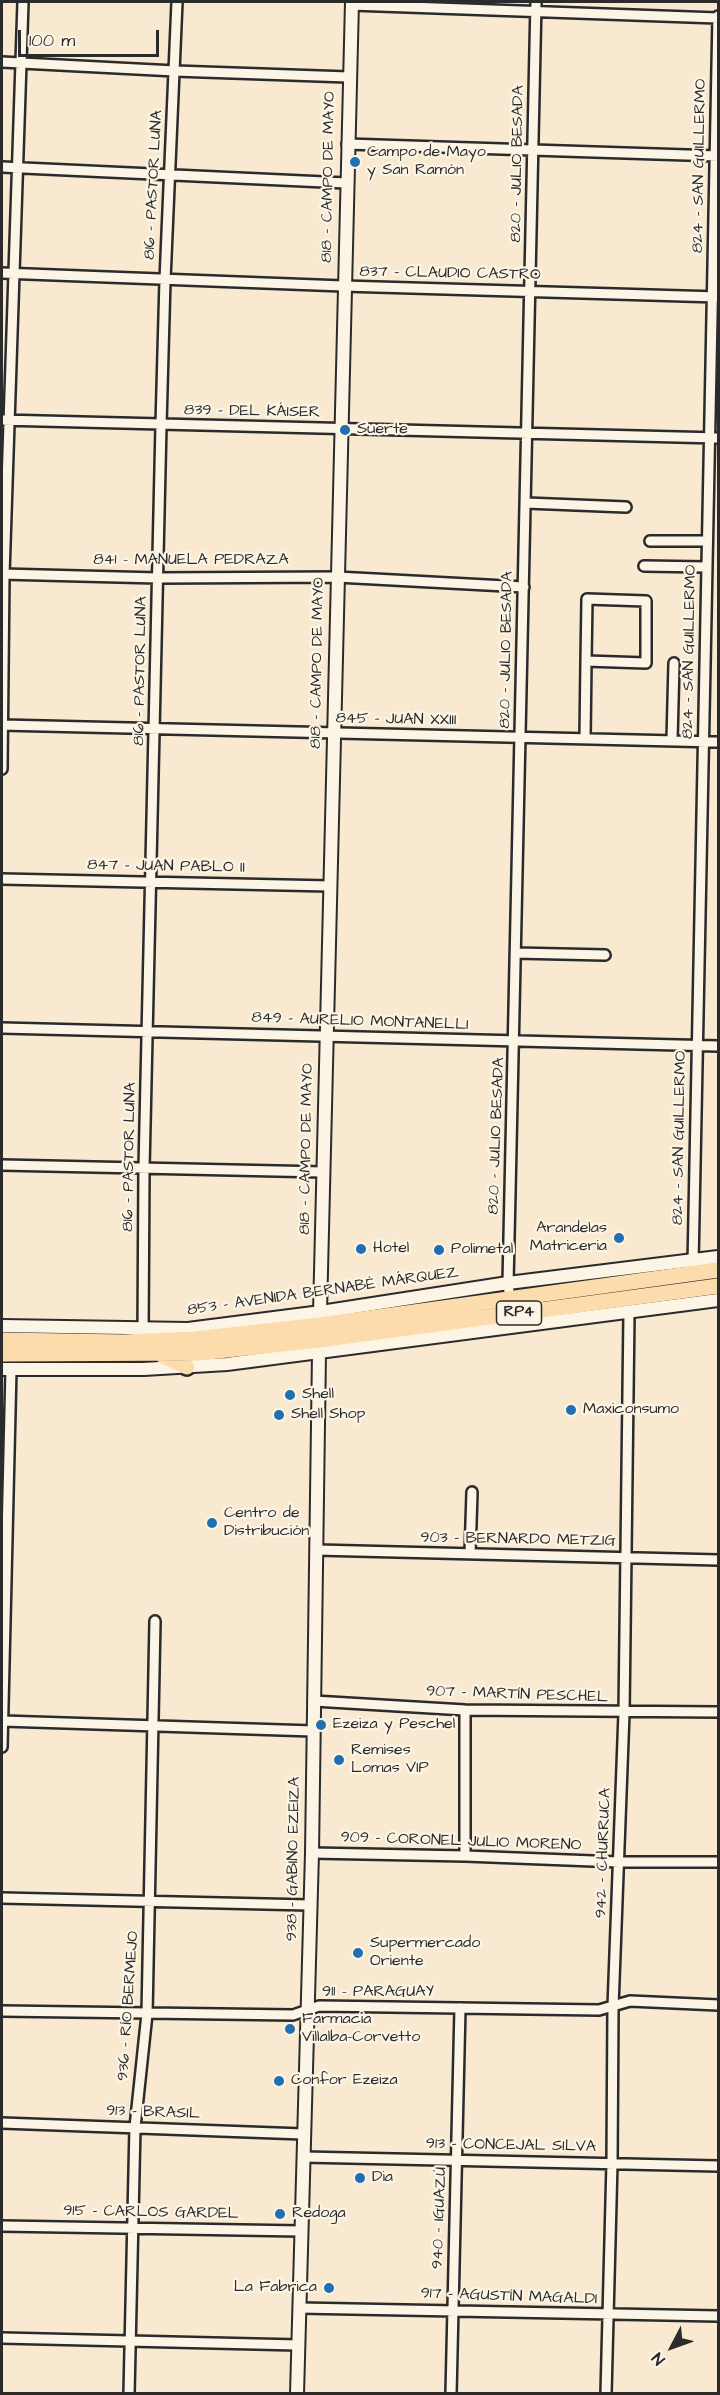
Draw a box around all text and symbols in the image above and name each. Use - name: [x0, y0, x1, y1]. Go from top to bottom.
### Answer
- scale bar: [21, 18, 162, 56]
- text: 100 m: [29, 28, 75, 53]
- street label: 824 - SAN GUILLERMO: [689, 79, 711, 253]
- street label: 820 - JULIO BESADA: [507, 85, 529, 243]
- street label: 818 - CAMPO DE MAYO: [318, 91, 340, 263]
- street label: 816 - PASTOR LUNA: [140, 110, 168, 260]
- place label: Campo de Mayo y San Ramón: [367, 143, 486, 181]
- marker: Campo de Mayo y San Ramón: [348, 155, 362, 169]
- street label: 837 - CLAUDIO CASTRO: [359, 263, 541, 285]
- street label: 839 - DEL KÁISER: [184, 401, 320, 423]
- place label: Suerte: [357, 420, 408, 440]
- marker: Suerte: [338, 423, 352, 437]
- street label: 841 - MANUELA PEDRAZA: [93, 551, 289, 571]
- street label: 824 - SAN GUILLERMO: [679, 565, 701, 739]
- street label: 820 - JULIO BESADA: [496, 571, 518, 729]
- street label: 818 - CAMPO DE MAYO: [307, 577, 329, 749]
- street label: 816 - PASTOR LUNA: [130, 596, 152, 746]
- street label: 845 - JUAN XXIII: [335, 709, 457, 731]
- street label: 847 - JUAN PABLO II: [87, 856, 245, 878]
- street label: 849 - AURELIO MONTANELLI: [251, 1009, 469, 1035]
- street label: 824 - SAN GUILLERMO: [669, 1051, 691, 1225]
- street label: 820 - JULIO BESADA: [485, 1057, 509, 1215]
- street label: 818 - CAMPO DE MAYO: [296, 1063, 318, 1235]
- street label: 816 - PASTOR LUNA: [119, 1082, 141, 1232]
- place label: Arandelas Matriceria: [530, 1219, 607, 1257]
- marker: Arandelas Matriceria: [612, 1231, 626, 1245]
- place label: Hotel: [373, 1239, 409, 1259]
- place label: Polimetal: [451, 1240, 513, 1260]
- marker: Hotel: [354, 1242, 368, 1256]
- marker: Polimetal: [432, 1243, 446, 1257]
- street label: 853 - AVENIDA BERNABÉ MÁRQUEZ: [186, 1263, 460, 1321]
- road number: RP4: [496, 1301, 542, 1325]
- place label: Shell: [302, 1385, 334, 1405]
- marker: Shell: [283, 1388, 297, 1402]
- place label: Maxiconsumo: [583, 1400, 679, 1420]
- marker: Maxiconsumo: [564, 1403, 578, 1417]
- place label: Shell Shop: [291, 1405, 365, 1425]
- marker: Shell Shop: [272, 1408, 286, 1422]
- place label: Centro de Distribución: [224, 1504, 309, 1542]
- marker: Centro de Distribución: [205, 1516, 219, 1530]
- street label: 903 - BERNARDO METZIG: [420, 1529, 616, 1551]
- street label: 907 - MARTÍN PESCHEL: [426, 1682, 608, 1708]
- place label: Ezeiza y Peschel: [333, 1715, 455, 1735]
- marker: Ezeiza y Peschel: [314, 1718, 328, 1732]
- place label: Remises Lomas VIP: [351, 1741, 429, 1779]
- marker: Remises Lomas VIP: [332, 1753, 346, 1767]
- street label: 938 - GABINO EZEIZA: [283, 1777, 305, 1941]
- street label: 942 - CHURRUCA: [592, 1788, 616, 1918]
- street label: 909 - CORONEL JULIO MORENO: [340, 1828, 582, 1856]
- street label: 936 - RÍO BERMEJO: [114, 1930, 144, 2082]
- place label: Supermercado Oriente: [370, 1934, 480, 1972]
- marker: Supermercado Oriente: [351, 1946, 365, 1960]
- street label: 911 - PARAGUAY: [322, 1983, 434, 2003]
- place label: Farmacia Villalba-Corvetto: [302, 2010, 420, 2048]
- marker: Farmacia Villalba-Corvetto: [283, 2022, 297, 2036]
- place label: Confor Ezeiza: [291, 2071, 398, 2091]
- marker: Confor Ezeiza: [272, 2074, 286, 2088]
- street label: 913 - BRASIL: [106, 2102, 200, 2124]
- street label: 913 - CONCEJAL SILVA: [426, 2135, 596, 2157]
- street label: 940 - IGUAZÚ: [429, 2167, 451, 2269]
- place label: Dia: [372, 2168, 393, 2188]
- marker: Dia: [353, 2171, 367, 2185]
- street label: 915 - CARLOS GARDEL: [63, 2202, 239, 2224]
- place label: Redoga: [292, 2204, 346, 2224]
- marker: Redoga: [273, 2207, 287, 2221]
- place label: La Fabrica: [234, 2278, 317, 2298]
- marker: La Fabrica: [322, 2281, 336, 2295]
- street label: 917 - AGUSTÍN MAGALDI: [420, 2284, 598, 2310]
- north arrow: [642, 2317, 702, 2377]
- text: N: [647, 2348, 670, 2370]

